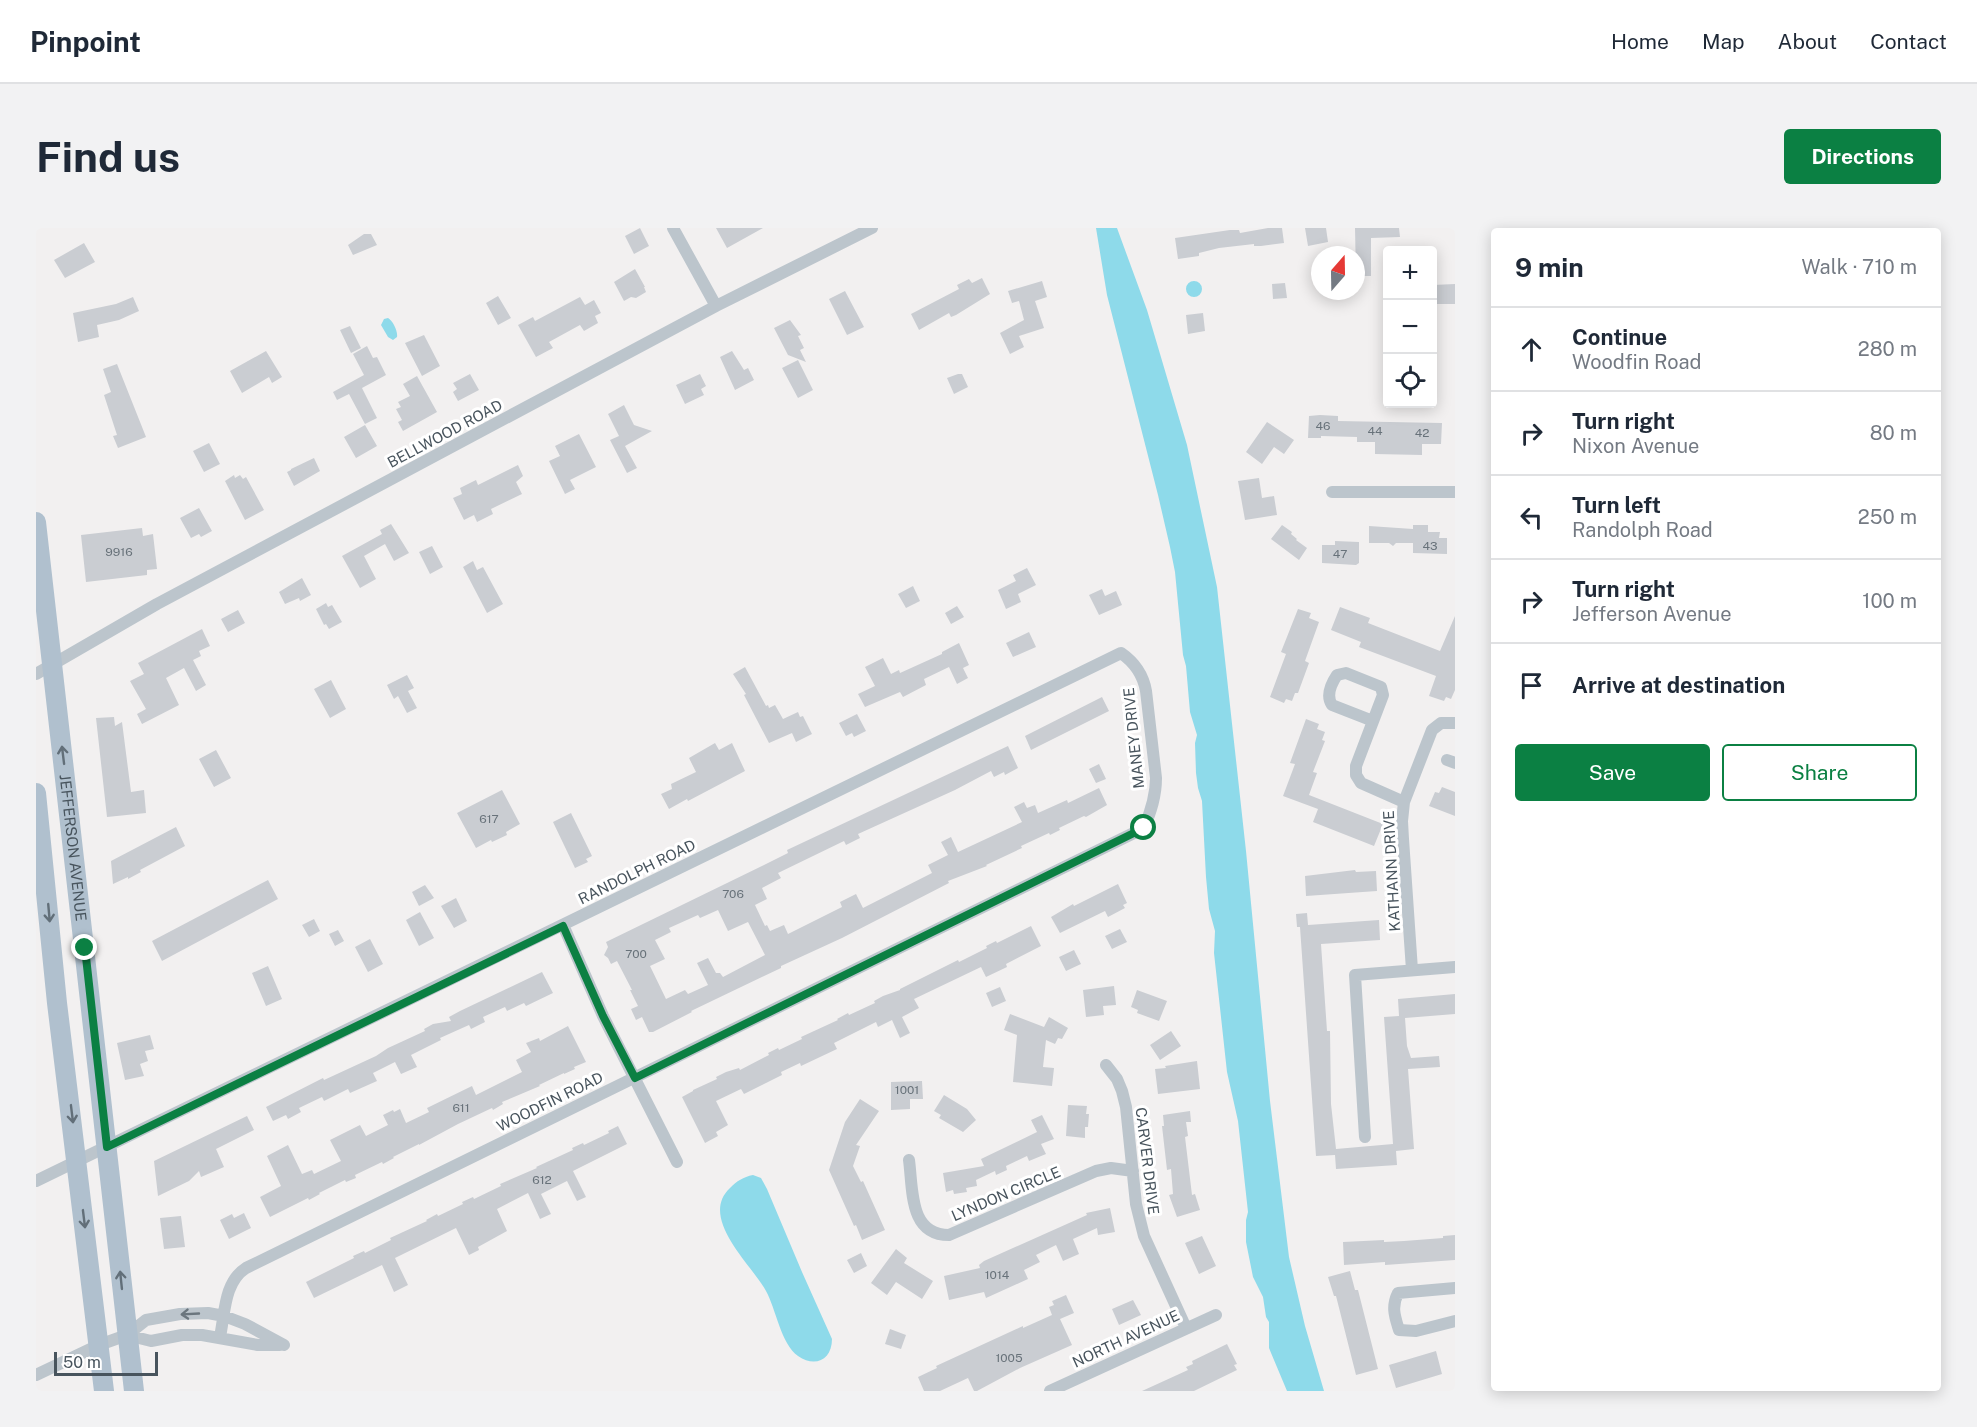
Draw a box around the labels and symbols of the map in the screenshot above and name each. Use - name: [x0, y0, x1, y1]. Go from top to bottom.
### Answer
- north arrow: [1311, 246, 1365, 300]
- street label: BELLWOOD ROAD: [384, 396, 505, 471]
- house number: 46: [1315, 419, 1331, 433]
- house number: 44: [1367, 424, 1383, 438]
- house number: 42: [1415, 426, 1429, 440]
- house number: 43: [1422, 539, 1438, 553]
- house number: 9916: [105, 545, 133, 559]
- house number: 47: [1333, 547, 1347, 561]
- street label: MANEY DRIVE: [1120, 687, 1147, 789]
- one-way arrow: [57, 746, 68, 766]
- street label: JEFFERSON AVENUE: [57, 774, 90, 922]
- street label: KATHANN DRIVE: [1380, 810, 1403, 932]
- house number: 617: [479, 812, 499, 826]
- route start: [1130, 814, 1156, 840]
- street label: RANDOLPH ROAD: [575, 836, 698, 907]
- house number: 706: [722, 887, 744, 901]
- one-way arrow: [44, 903, 55, 923]
- route end: [71, 934, 97, 960]
- house number: 700: [625, 947, 647, 961]
- street label: WOODFIN ROAD: [494, 1068, 606, 1135]
- house number: 1001: [895, 1083, 919, 1097]
- house number: 611: [452, 1101, 470, 1115]
- one-way arrow: [66, 1104, 77, 1124]
- street label: CARVER DRIVE: [1132, 1106, 1163, 1216]
- street label: LYNDON CIRCLE: [949, 1163, 1063, 1224]
- house number: 612: [532, 1173, 552, 1187]
- one-way arrow: [79, 1209, 90, 1229]
- house number: 1014: [985, 1268, 1010, 1282]
- one-way arrow: [116, 1271, 127, 1291]
- street label: NORTH AVENUE: [1070, 1306, 1182, 1371]
- one-way arrow: [181, 1308, 201, 1319]
- scale bar: [54, 1349, 158, 1376]
- house number: 1005: [995, 1351, 1023, 1365]

